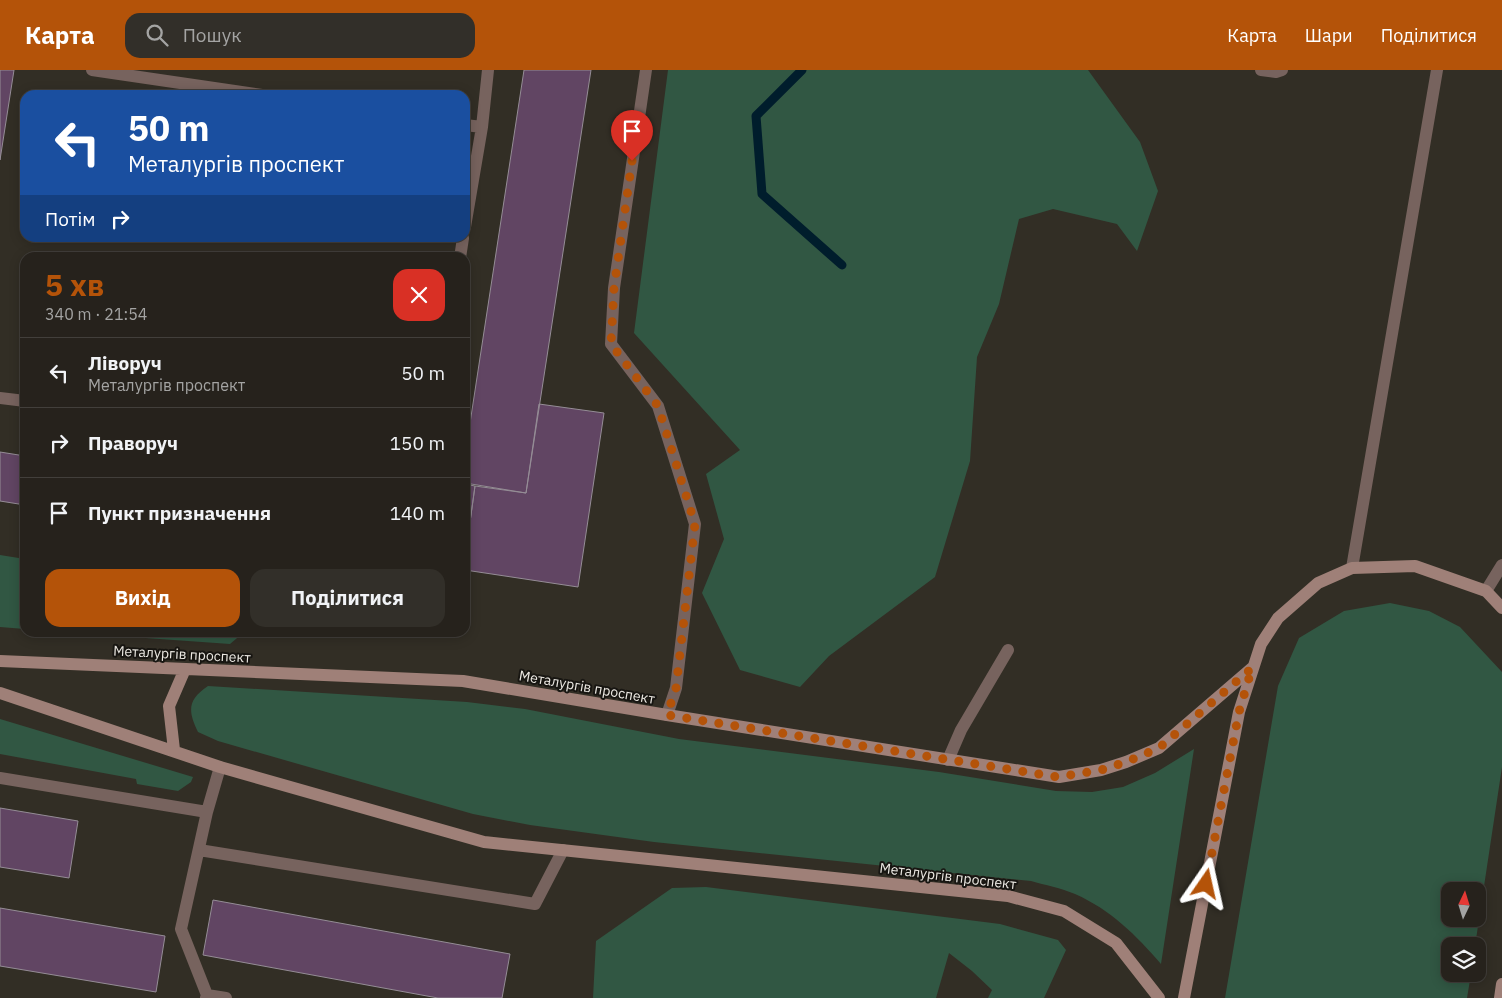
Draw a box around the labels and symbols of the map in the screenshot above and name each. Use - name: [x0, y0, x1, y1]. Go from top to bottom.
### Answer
- pin: [611, 110, 653, 161]
- street label: Металургів проспект: [113, 641, 252, 667]
- street label: Металургів проспект: [518, 666, 657, 708]
- position arrow: [1179, 857, 1231, 909]
- street label: Металургів проспект: [879, 859, 1018, 893]
- north arrow: [1441, 882, 1486, 928]

